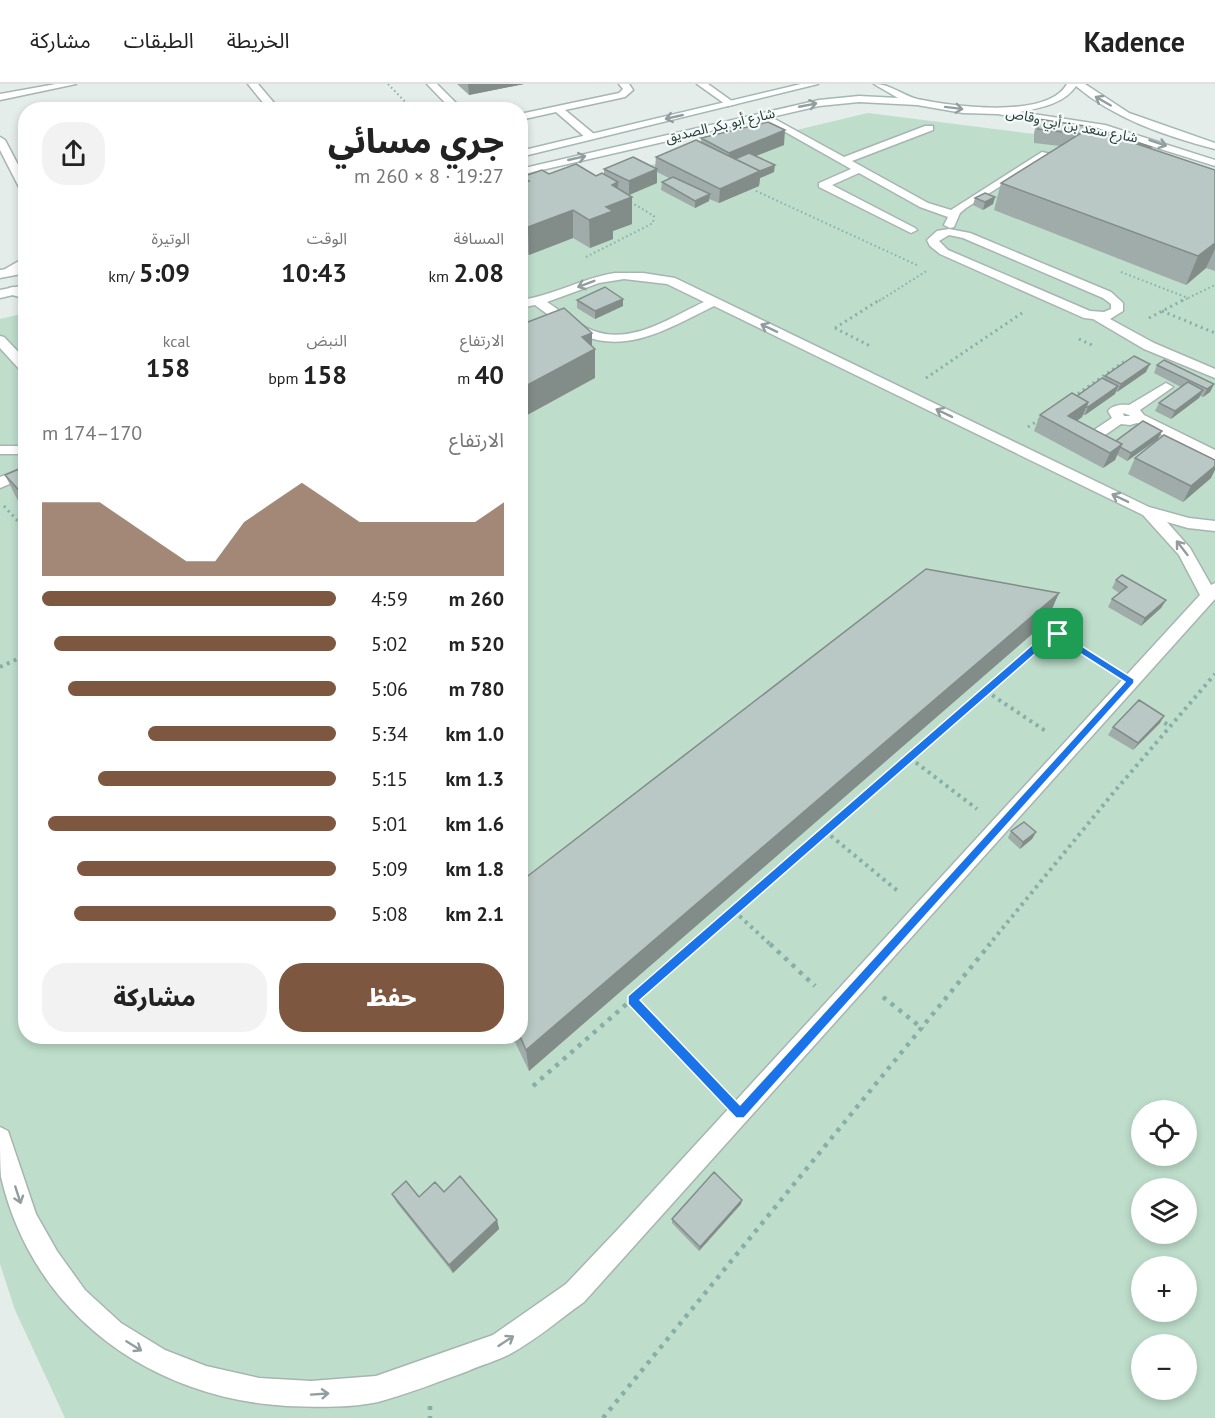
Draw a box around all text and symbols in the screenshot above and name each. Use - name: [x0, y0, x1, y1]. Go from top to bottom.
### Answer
- text: Kadence: [1084, 23, 1185, 60]
- text: مشاركة: [30, 27, 91, 54]
- text: الطبقات: [124, 27, 194, 54]
- text: الخريطة: [227, 27, 290, 54]
- one-way arrow: [1095, 95, 1112, 107]
- one-way arrow: [797, 99, 817, 110]
- one-way arrow: [944, 103, 964, 114]
- street label: شارع سعد بن أبي وقاص: [1004, 103, 1140, 149]
- street label: شارع أبو بكر الصديق: [664, 104, 777, 148]
- one-way arrow: [665, 112, 684, 123]
- text: جري مسائي: [328, 119, 504, 162]
- button: share: [42, 122, 105, 185]
- one-way arrow: [1148, 138, 1167, 149]
- one-way arrow: [568, 152, 587, 164]
- text: 19:27 · 8 × 260 m: [354, 163, 504, 189]
- text: الوتيرة: [152, 228, 190, 248]
- text: الوقت: [307, 228, 347, 248]
- text: المسافة: [454, 228, 504, 248]
- text: 5:09: [139, 256, 190, 289]
- text: 10:43: [281, 256, 347, 289]
- text: 2.08: [453, 256, 504, 289]
- text: /km: [108, 266, 139, 286]
- text: km: [428, 266, 453, 286]
- one-way arrow: [577, 279, 596, 290]
- one-way arrow: [760, 321, 778, 333]
- text: النبض: [306, 330, 347, 350]
- text: الارتفاع: [460, 330, 504, 350]
- text: kcal: [163, 331, 190, 351]
- text: 158: [146, 351, 190, 384]
- text: 158: [303, 358, 347, 391]
- text: 40: [475, 358, 504, 391]
- text: bpm: [268, 368, 303, 388]
- text: m: [457, 368, 475, 388]
- one-way arrow: [936, 406, 954, 418]
- text: 170–174 m: [42, 420, 142, 446]
- text: الارتفاع: [449, 427, 504, 453]
- one-way arrow: [1111, 491, 1129, 503]
- one-way arrow: [1176, 540, 1189, 556]
- text: 4:59: [371, 586, 408, 612]
- text: 260 m: [449, 586, 504, 612]
- pin: [1032, 608, 1083, 659]
- icon: arrive: [1041, 617, 1074, 650]
- text: 5:02: [371, 631, 408, 657]
- text: 520 m: [449, 631, 504, 657]
- text: 5:06: [371, 676, 408, 702]
- text: 780 m: [449, 676, 504, 702]
- text: 5:34: [371, 721, 408, 747]
- text: 1.0 km: [445, 721, 504, 747]
- text: 5:15: [371, 766, 408, 792]
- text: 1.3 km: [445, 766, 504, 792]
- text: 5:01: [371, 811, 408, 837]
- text: 1.6 km: [445, 811, 504, 837]
- text: 5:09: [371, 856, 408, 882]
- text: 1.8 km: [445, 856, 504, 882]
- text: 5:08: [371, 901, 408, 927]
- text: 2.1 km: [445, 901, 504, 927]
- button: مشاركة: [42, 963, 267, 1032]
- button: حفظ: [279, 963, 504, 1032]
- map controls: [1131, 1100, 1197, 1400]
- button: locate: [1131, 1100, 1197, 1166]
- button: layers: [1131, 1178, 1197, 1244]
- one-way arrow: [14, 1185, 25, 1204]
- button: +: [1131, 1256, 1197, 1322]
- one-way arrow: [497, 1334, 514, 1346]
- button: −: [1131, 1334, 1197, 1400]
- one-way arrow: [126, 1340, 143, 1353]
- one-way arrow: [310, 1388, 330, 1399]

